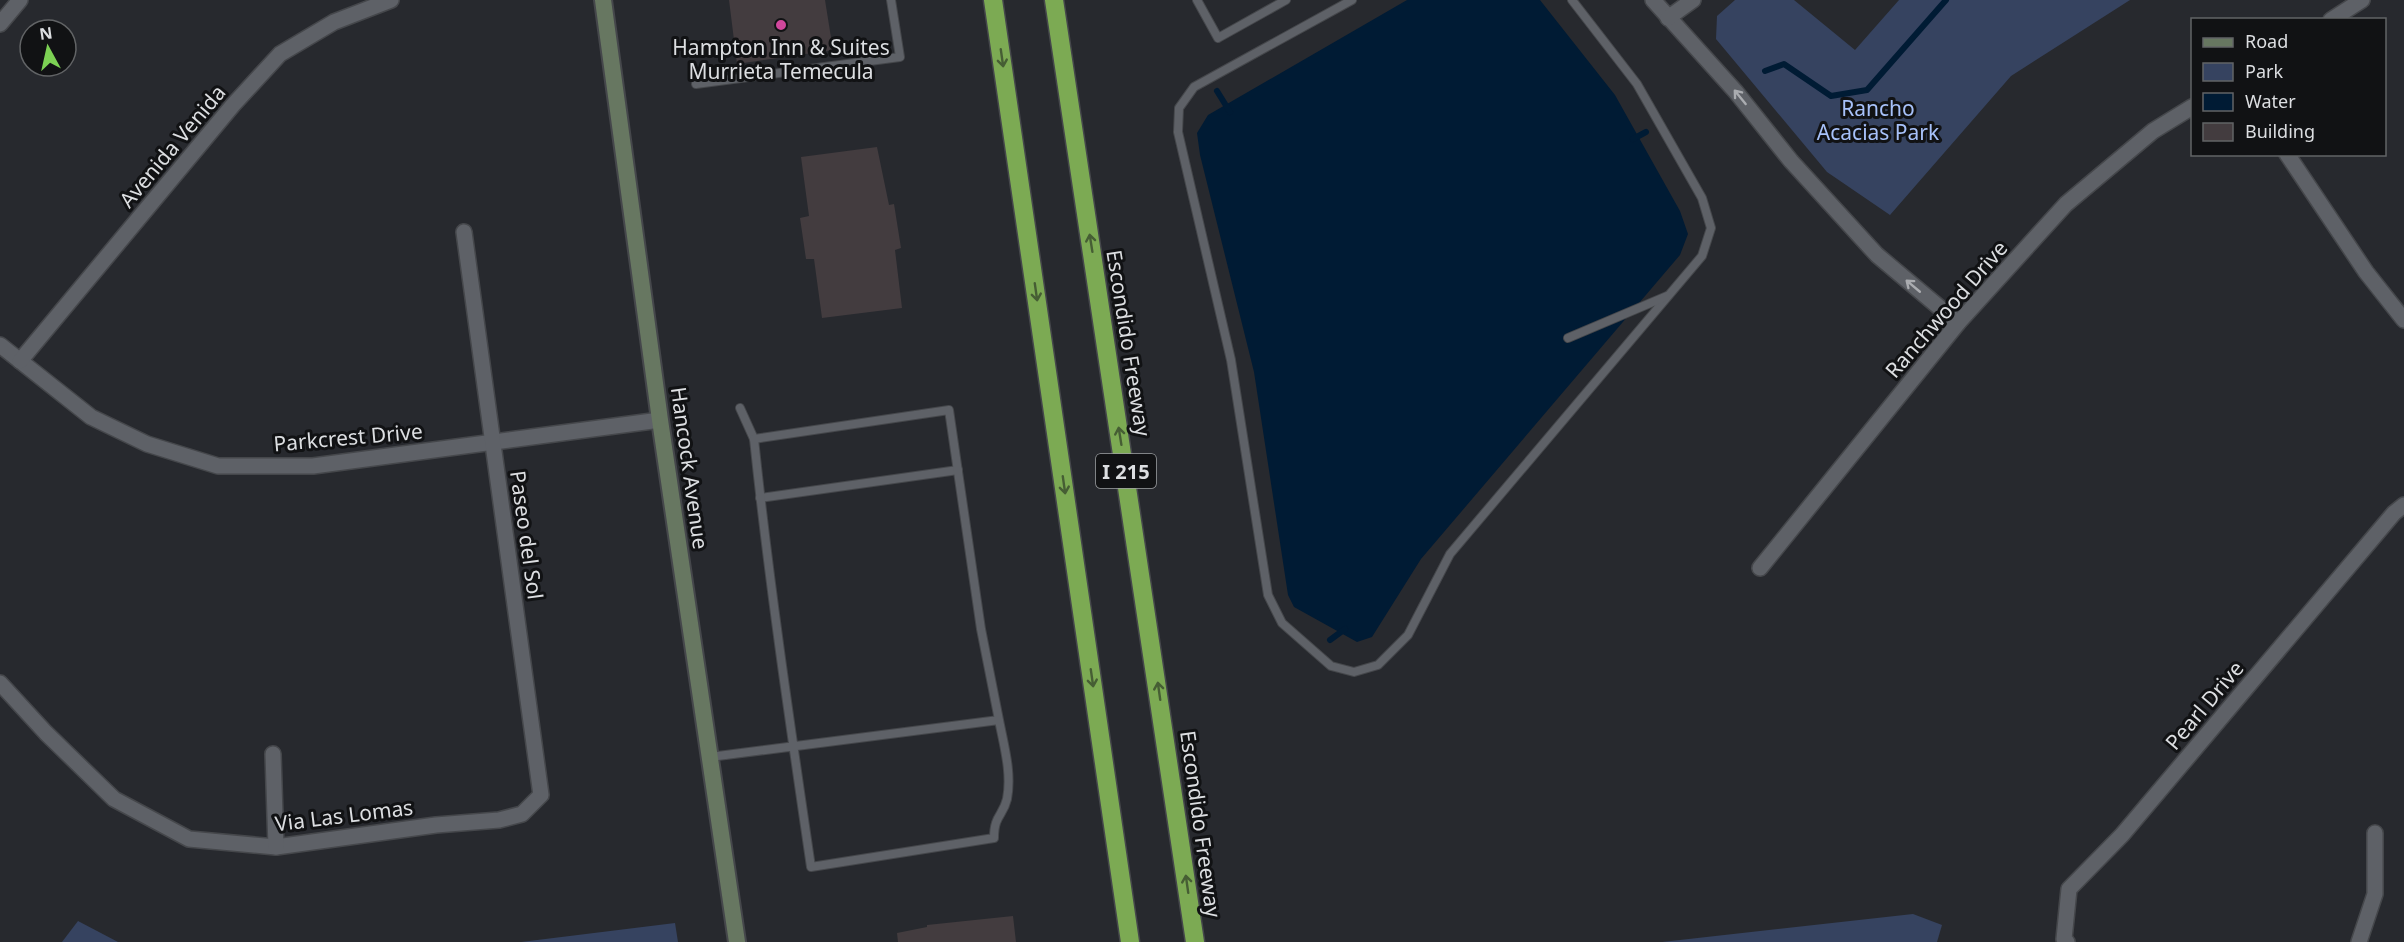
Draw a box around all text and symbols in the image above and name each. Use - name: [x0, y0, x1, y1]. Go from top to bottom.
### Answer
- north arrow: [18, 18, 78, 78]
- marker: Hampton Inn & Suites Murrieta Temecula: [774, 18, 788, 32]
- legend: [2191, 18, 2386, 156]
- text: N: [38, 21, 54, 45]
- text: Road: [2245, 29, 2288, 53]
- place label: Hampton Inn & Suites Murrieta Temecula: [672, 33, 890, 85]
- one-way arrow: [996, 48, 1007, 67]
- text: Park: [2245, 59, 2283, 83]
- street label: Avenida Venida: [113, 79, 231, 213]
- one-way arrow: [1734, 89, 1747, 105]
- text: Water: [2245, 89, 2296, 113]
- park label: Rancho Acacias Park: [1817, 94, 1940, 146]
- text: Building: [2245, 119, 2315, 143]
- one-way arrow: [1085, 234, 1096, 254]
- street label: Ranchwood Drive: [1879, 234, 2013, 384]
- street label: Escondido Freeway: [1100, 248, 1158, 438]
- one-way arrow: [1905, 279, 1921, 292]
- one-way arrow: [1030, 282, 1041, 302]
- street label: Hancock Avenue: [665, 385, 715, 551]
- street label: Parkcrest Drive: [272, 417, 424, 457]
- one-way arrow: [1115, 427, 1126, 446]
- road number: I 215: [1096, 454, 1156, 488]
- street label: Paseo del Sol: [504, 469, 550, 601]
- one-way arrow: [1058, 475, 1069, 495]
- street label: Pearl Drive: [2159, 655, 2249, 755]
- one-way arrow: [1086, 668, 1097, 688]
- one-way arrow: [1153, 682, 1164, 702]
- street label: Escondido Freeway: [1174, 729, 1228, 919]
- street label: Via Las Lomas: [273, 793, 415, 837]
- one-way arrow: [1181, 875, 1192, 894]

